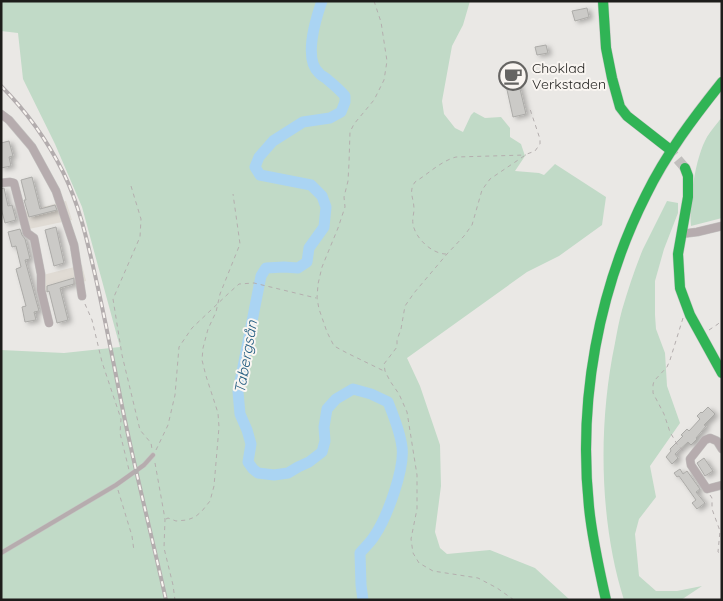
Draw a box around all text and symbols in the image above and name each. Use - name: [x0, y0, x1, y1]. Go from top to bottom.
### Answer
- place label: Choklad Verkstaden: [532, 59, 606, 93]
- cafe icon: Choklad Verkstaden: [498, 61, 528, 91]
- water label: Tabergsån: [230, 319, 261, 395]

